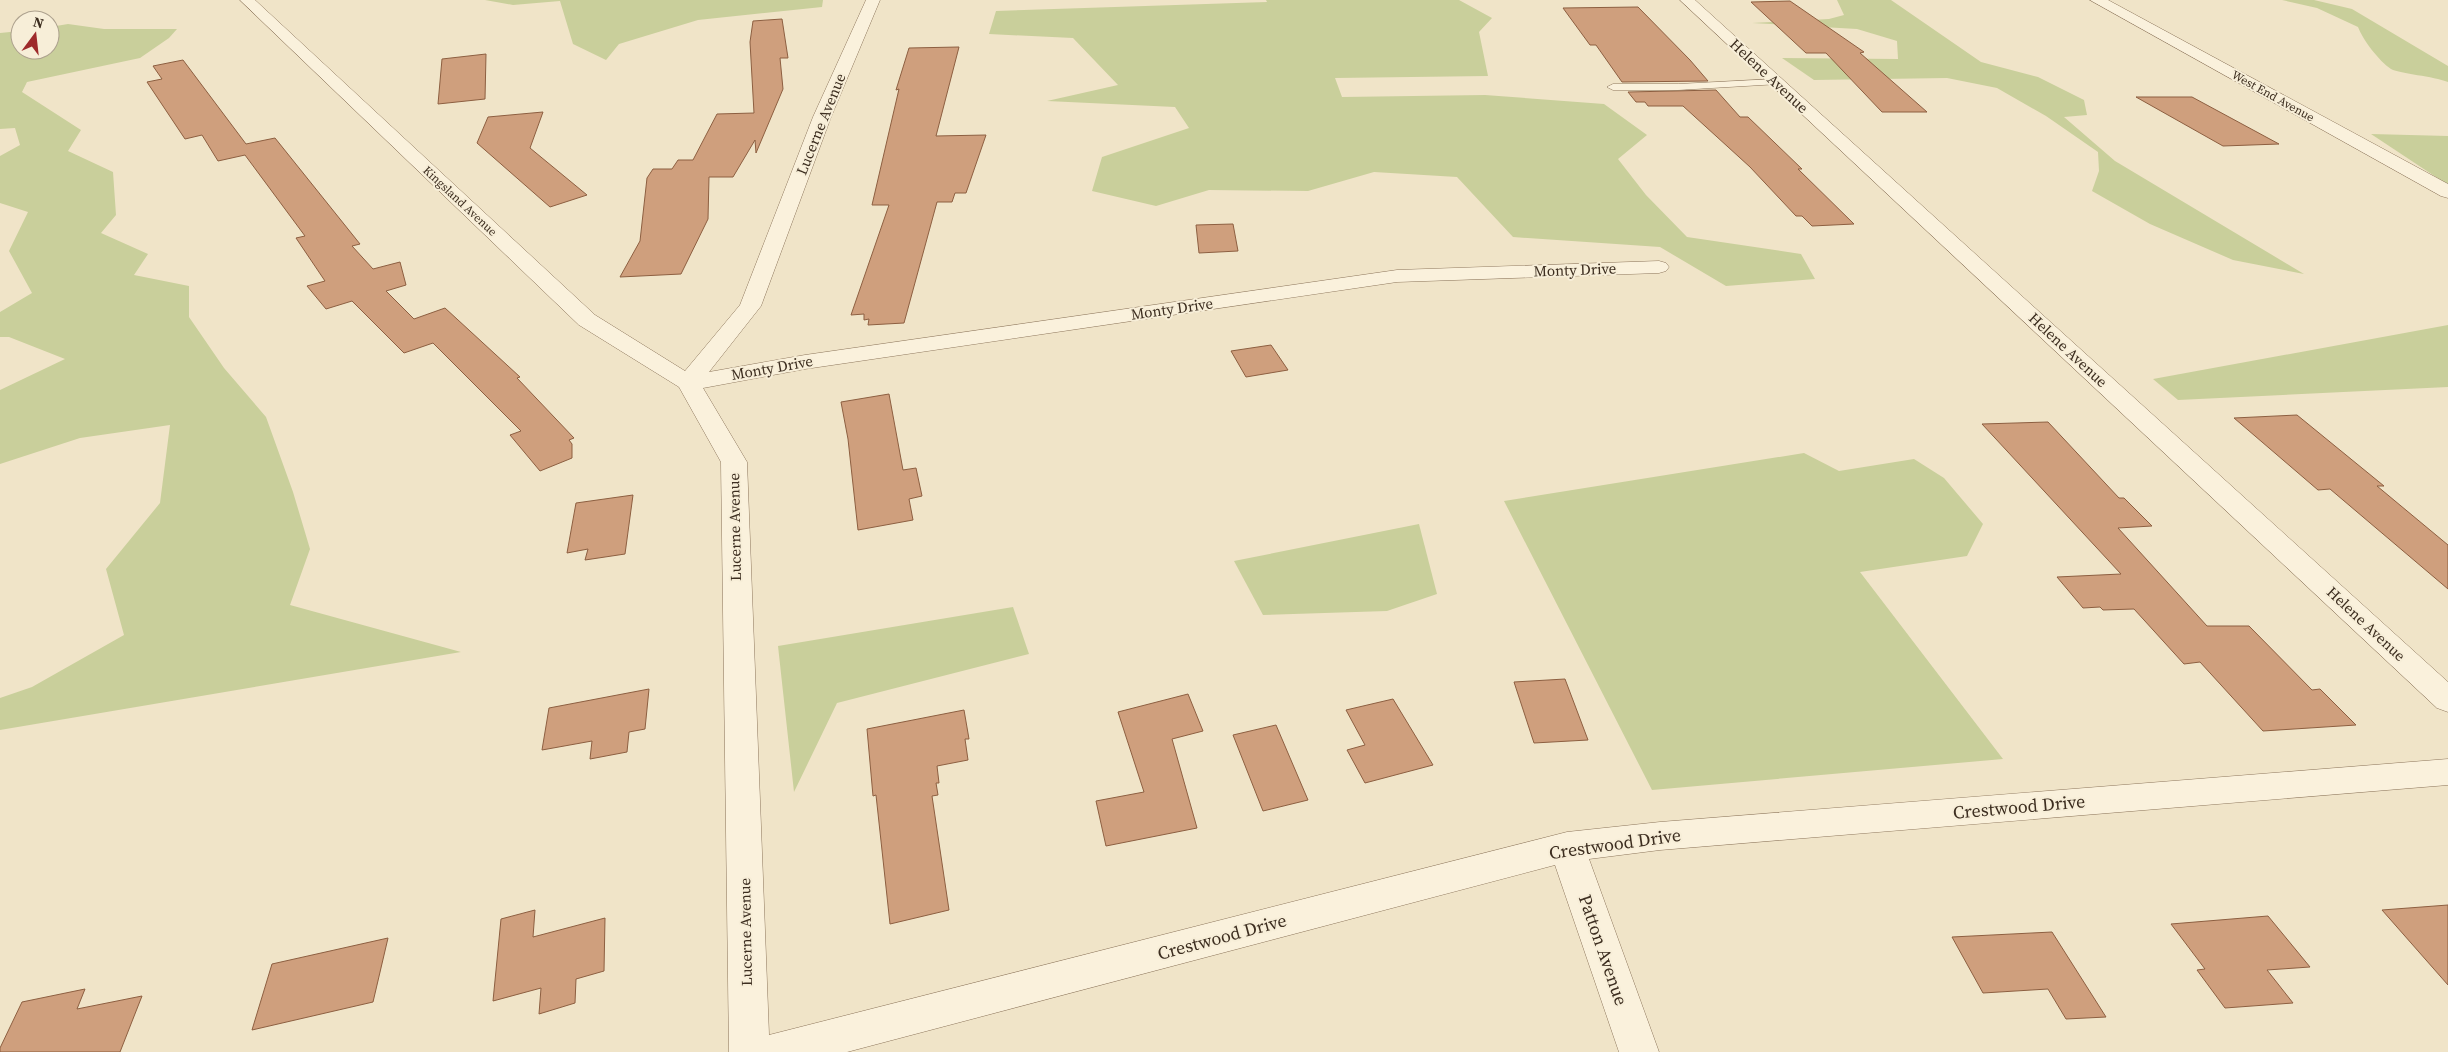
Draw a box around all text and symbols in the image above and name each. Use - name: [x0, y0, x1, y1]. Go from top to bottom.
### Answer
- north arrow: [10, 10, 60, 60]
- text: N: [31, 11, 46, 33]
- street label: Helene Avenue: [1725, 34, 1814, 118]
- street label: West End Avenue: [2229, 67, 2317, 125]
- street label: Lucerne Avenue: [791, 70, 851, 178]
- street label: Kingsland Avenue: [419, 162, 501, 240]
- street label: Monty Drive: [1533, 258, 1617, 281]
- street label: Monty Drive: [1130, 292, 1215, 325]
- street label: Helene Avenue: [2024, 308, 2113, 392]
- street label: Monty Drive: [729, 350, 815, 385]
- street label: Lucerne Avenue: [723, 473, 746, 581]
- street label: Helene Avenue: [2322, 582, 2411, 666]
- street label: Crestwood Drive: [1952, 788, 2086, 825]
- street label: Crestwood Drive: [1547, 822, 1682, 865]
- street label: Lucerne Avenue: [734, 878, 757, 986]
- street label: Patton Avenue: [1573, 891, 1634, 1009]
- street label: Crestwood Drive: [1155, 907, 1289, 966]

